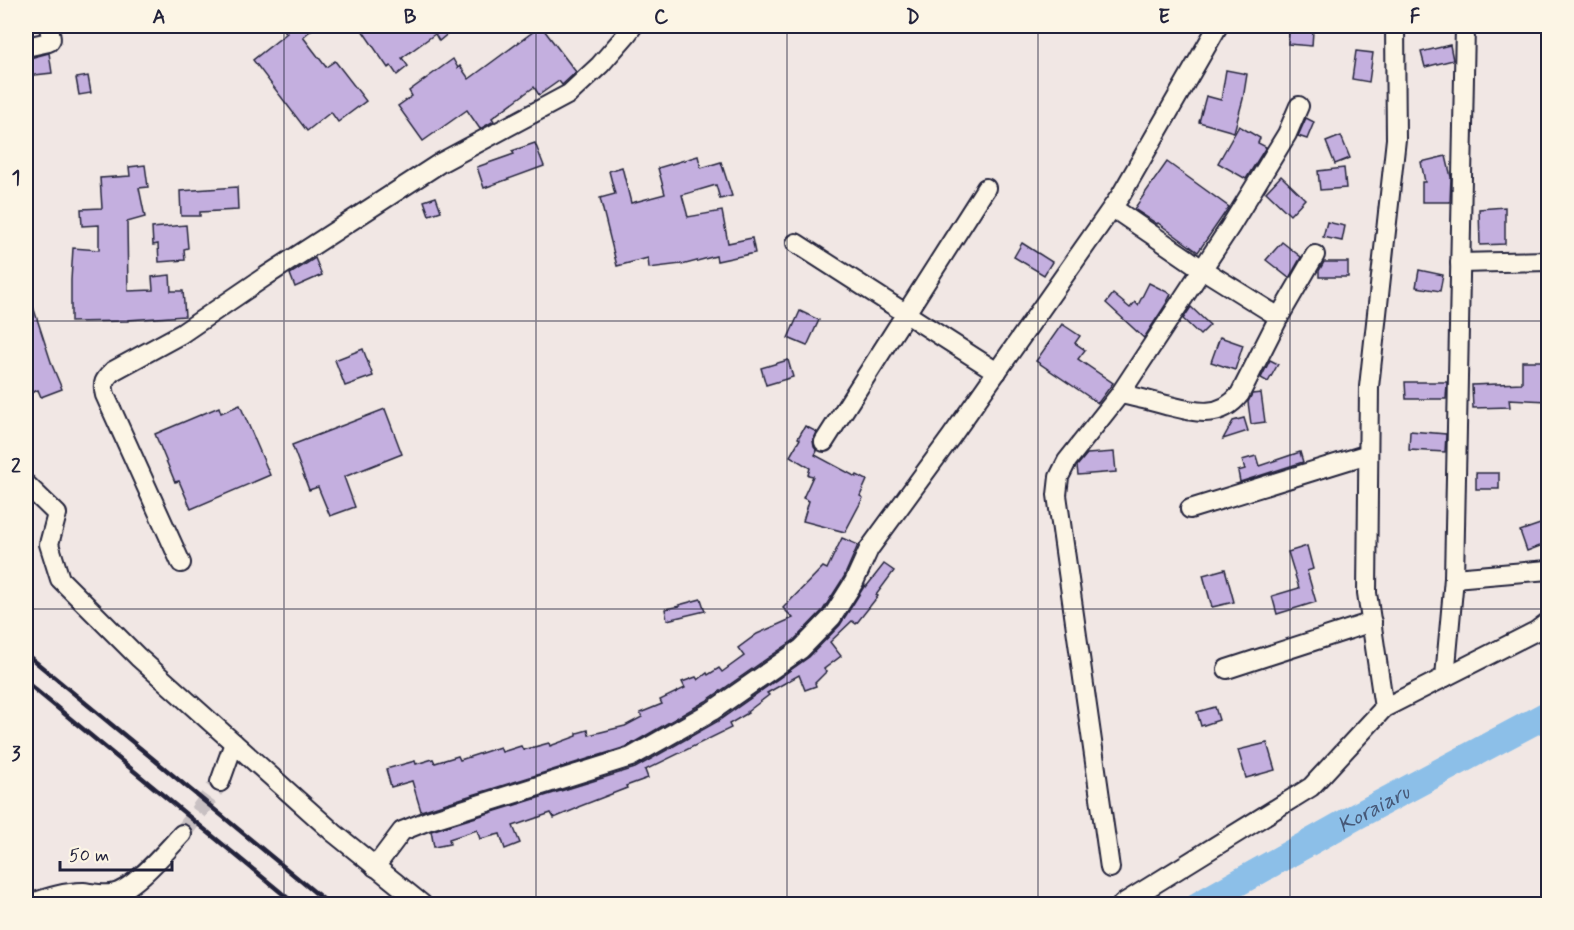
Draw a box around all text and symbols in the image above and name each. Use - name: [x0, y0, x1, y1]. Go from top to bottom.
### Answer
- text: A: [152, 4, 166, 31]
- text: B: [404, 4, 417, 31]
- text: C: [654, 4, 669, 31]
- text: D: [906, 4, 920, 31]
- text: E: [1158, 4, 1170, 31]
- text: F: [1410, 4, 1421, 31]
- text: 1: [12, 165, 20, 192]
- text: 2: [11, 453, 21, 480]
- text: 3: [11, 741, 21, 768]
- water label: Koraiaru: [1333, 778, 1416, 840]
- scale bar: [60, 834, 172, 872]
- text: 50 m: [69, 844, 109, 868]

